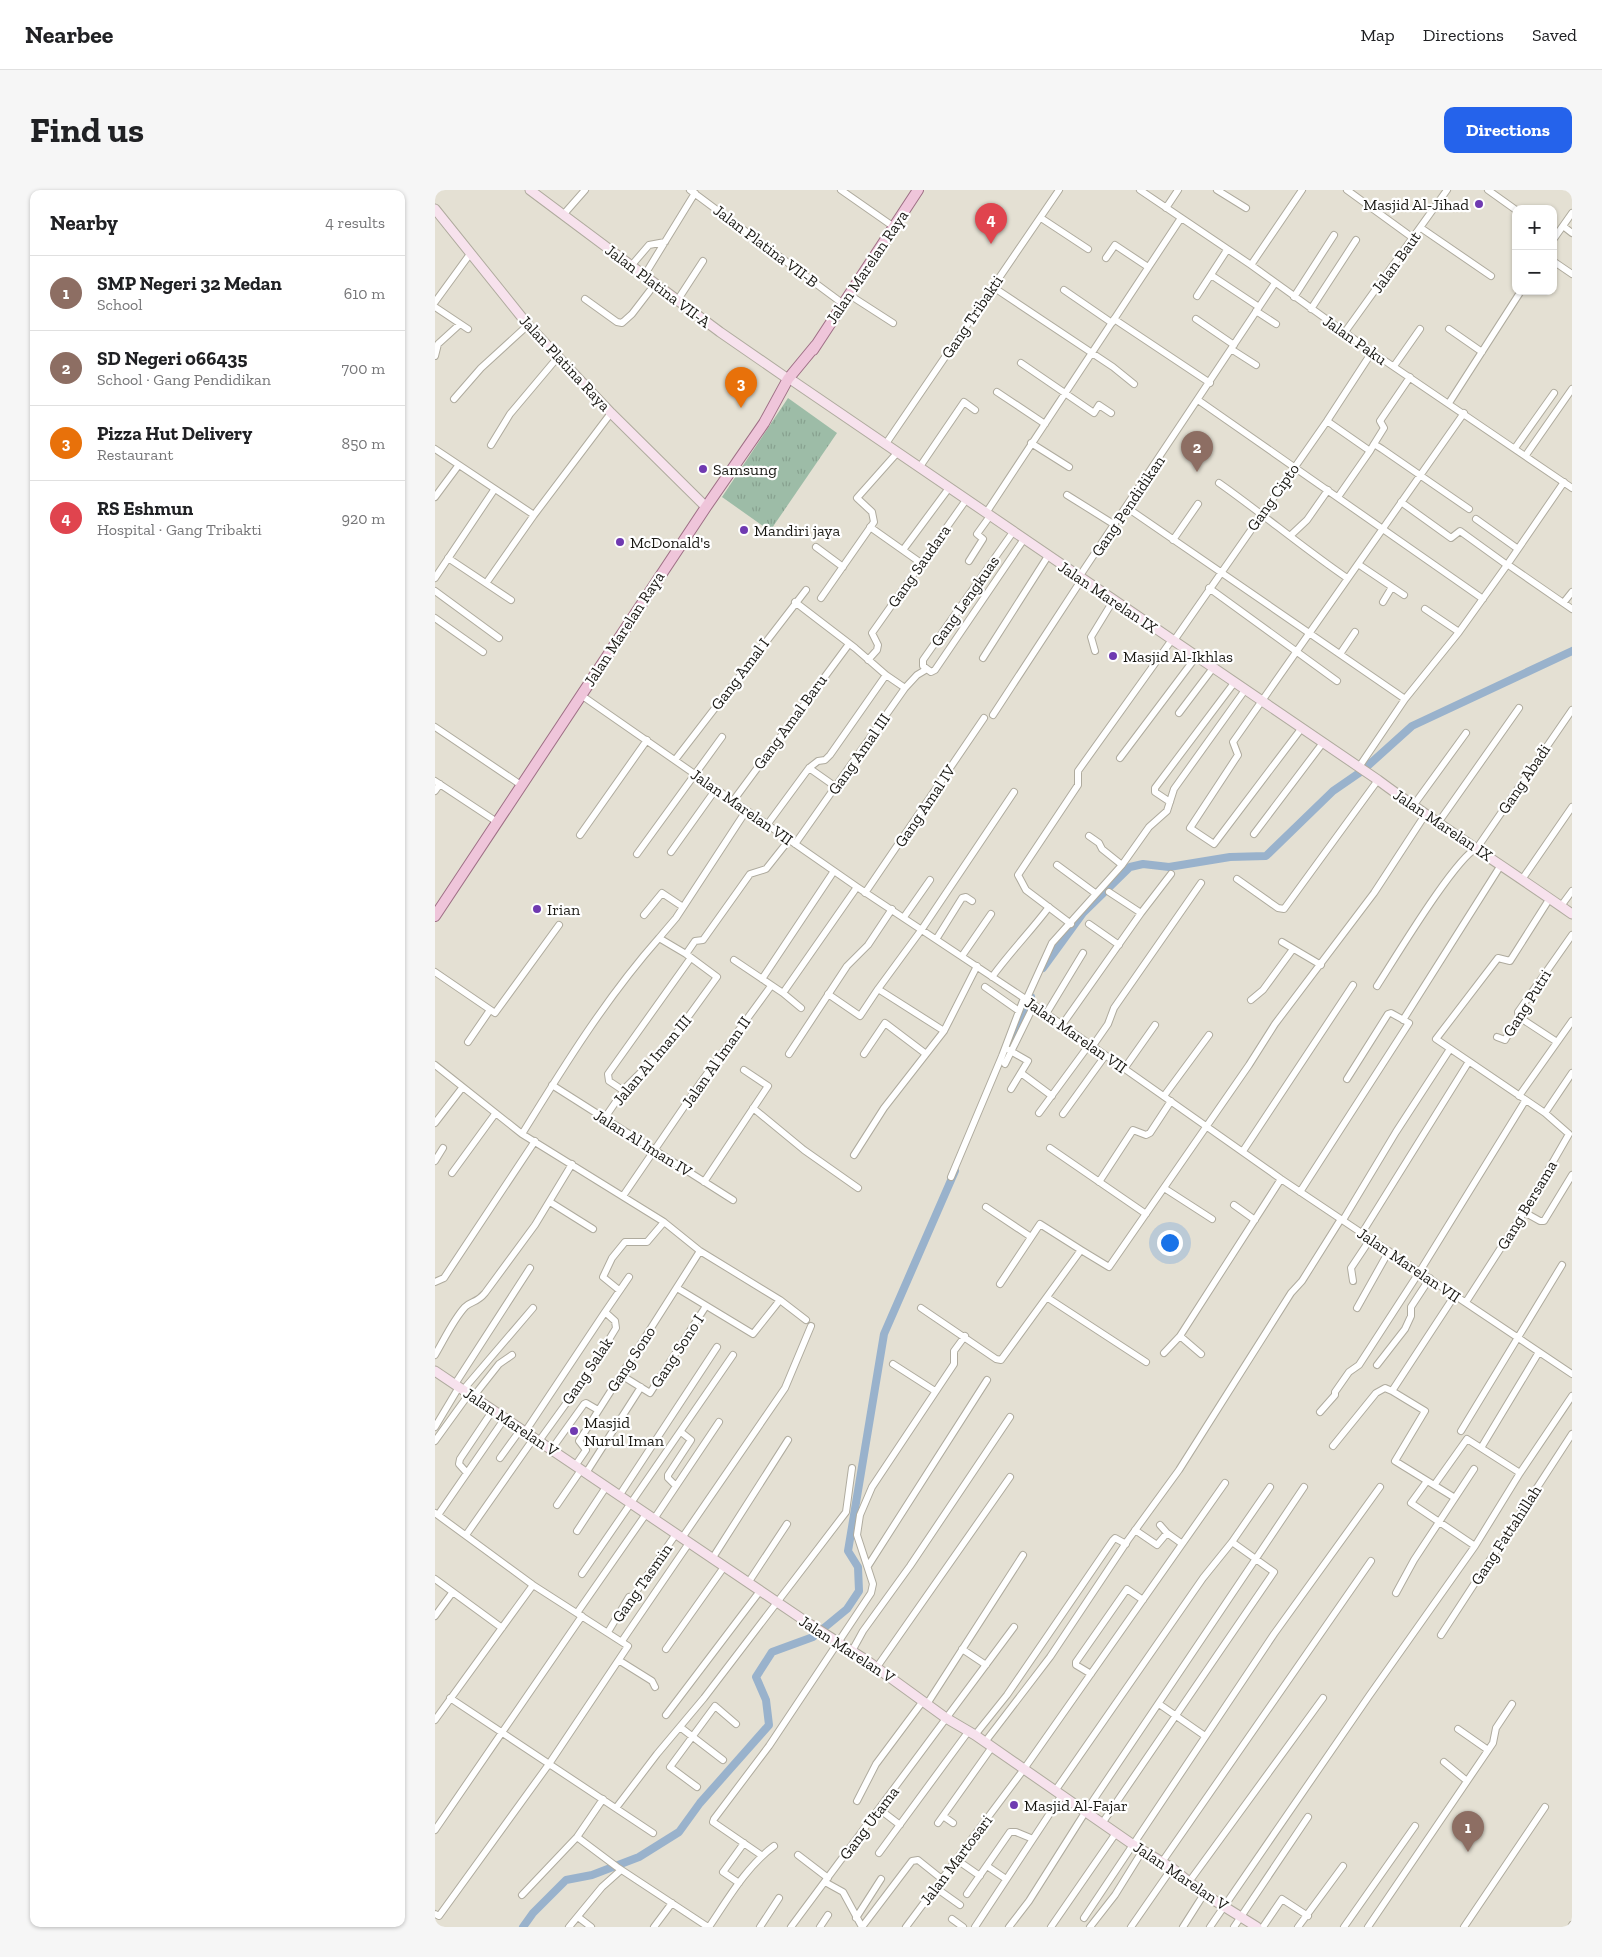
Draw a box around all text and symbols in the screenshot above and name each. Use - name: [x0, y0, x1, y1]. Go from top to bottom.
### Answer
- text: Nearbee: [25, 20, 113, 49]
- text: Map: [1360, 24, 1395, 46]
- text: Directions: [1423, 24, 1504, 46]
- text: Saved: [1532, 24, 1577, 46]
- button: Directions: [1444, 107, 1572, 153]
- text: Find us: [30, 109, 144, 151]
- place label: Masjid Al-Jihad: [1363, 195, 1469, 214]
- marker: Masjid Al-Jihad: [1473, 198, 1485, 210]
- street label: Jalan Platina VII-B: [710, 200, 822, 292]
- pin: 4: [975, 203, 1007, 244]
- map controls: [1512, 205, 1557, 295]
- button: +: [1512, 205, 1557, 250]
- street label: Jalan Marelan Raya: [822, 206, 912, 328]
- text: Nearby: [50, 210, 118, 235]
- text: 4 results: [325, 213, 385, 232]
- street label: Jalan Baut: [1367, 227, 1425, 297]
- street label: Jalan Platina VII-A: [602, 240, 715, 332]
- button: −: [1512, 250, 1557, 295]
- street label: Gang Tribakti: [937, 271, 1007, 362]
- text: SMP Negeri 32 Medan: [97, 272, 282, 295]
- text: 1: [63, 284, 69, 303]
- text: 610 m: [344, 284, 385, 303]
- text: School: [97, 295, 143, 314]
- street label: Jalan Platina Raya: [516, 311, 615, 415]
- street label: Jalan Paku: [1319, 311, 1391, 369]
- text: SD Negeri 066435: [97, 347, 247, 370]
- text: 2: [62, 359, 70, 378]
- text: 700 m: [342, 359, 385, 378]
- pin: 3: [725, 367, 757, 408]
- text: School · Gang Pendidikan: [97, 370, 271, 389]
- text: Pizza Hut Delivery: [97, 422, 252, 445]
- pin: 2: [1181, 431, 1213, 472]
- text: 3: [62, 434, 70, 453]
- text: 850 m: [342, 434, 385, 453]
- text: Restaurant: [97, 445, 173, 464]
- street label: Gang Pendidikan: [1087, 451, 1169, 560]
- place label: Samsung: [713, 460, 777, 479]
- street label: Gang Cipto: [1243, 460, 1303, 534]
- marker: Samsung: [697, 463, 709, 475]
- text: RS Eshmun: [97, 497, 193, 520]
- text: 4: [61, 509, 71, 528]
- text: 920 m: [342, 509, 385, 528]
- text: Hospital · Gang Tribakti: [97, 520, 262, 539]
- place label: Mandiri jaya: [754, 521, 841, 540]
- street label: Gang Saudara: [884, 521, 955, 611]
- marker: Mandiri jaya: [738, 524, 750, 536]
- place label: McDonald's: [630, 533, 710, 552]
- marker: McDonald's: [614, 536, 626, 548]
- street label: Gang Lengkuas: [927, 552, 1003, 650]
- street label: Jalan Marelan IX: [1055, 557, 1161, 637]
- street label: Jalan Marelan Raya: [580, 568, 668, 690]
- street label: Gang Amal I: [707, 634, 773, 714]
- place label: Masjid Al-Ikhlas: [1123, 647, 1233, 666]
- marker: Masjid Al-Ikhlas: [1107, 650, 1119, 662]
- street label: Gang Amal Baru: [749, 671, 831, 773]
- street label: Gang Amal III: [824, 710, 894, 798]
- street label: Gang Abadi: [1494, 740, 1554, 817]
- street label: Gang Amal IV: [891, 761, 960, 851]
- street label: Jalan Marelan VII: [687, 765, 797, 849]
- street label: Jalan Marelan IX: [1390, 785, 1496, 865]
- place label: Irian: [547, 900, 581, 919]
- marker: Irian: [531, 903, 543, 915]
- street label: Gang Putri: [1499, 965, 1555, 1040]
- street label: Jalan Marelan VII: [1021, 993, 1131, 1077]
- street label: Jalan Al Iman III: [609, 1011, 695, 1109]
- street label: Jalan Al Iman II: [678, 1013, 754, 1111]
- street label: Jalan Al Iman IV: [590, 1105, 696, 1181]
- street label: Gang Bersama: [1493, 1157, 1561, 1253]
- street label: Jalan Marelan VII: [1354, 1224, 1464, 1306]
- your location: [1157, 1230, 1183, 1256]
- street label: Gang Sono I: [646, 1311, 708, 1391]
- street label: Gang Sono: [603, 1323, 659, 1395]
- street label: Gang Salak: [558, 1333, 617, 1408]
- street label: Jalan Marelan V: [460, 1383, 562, 1461]
- place label: Masjid Nurul Iman: [584, 1413, 665, 1450]
- marker: Masjid Nurul Iman: [568, 1425, 580, 1437]
- street label: Gang Fattahillah: [1467, 1482, 1545, 1588]
- street label: Gang Tasmin: [608, 1539, 677, 1626]
- street label: Jalan Marelan V: [796, 1611, 899, 1687]
- street label: Gang Utama: [835, 1782, 903, 1863]
- place label: Masjid Al-Fajar: [1024, 1796, 1128, 1815]
- marker: Masjid Al-Fajar: [1008, 1799, 1020, 1811]
- street label: Jalan Martosari: [916, 1811, 996, 1909]
- pin: 1: [1452, 1811, 1484, 1852]
- street label: Jalan Marelan V: [1130, 1837, 1232, 1915]

